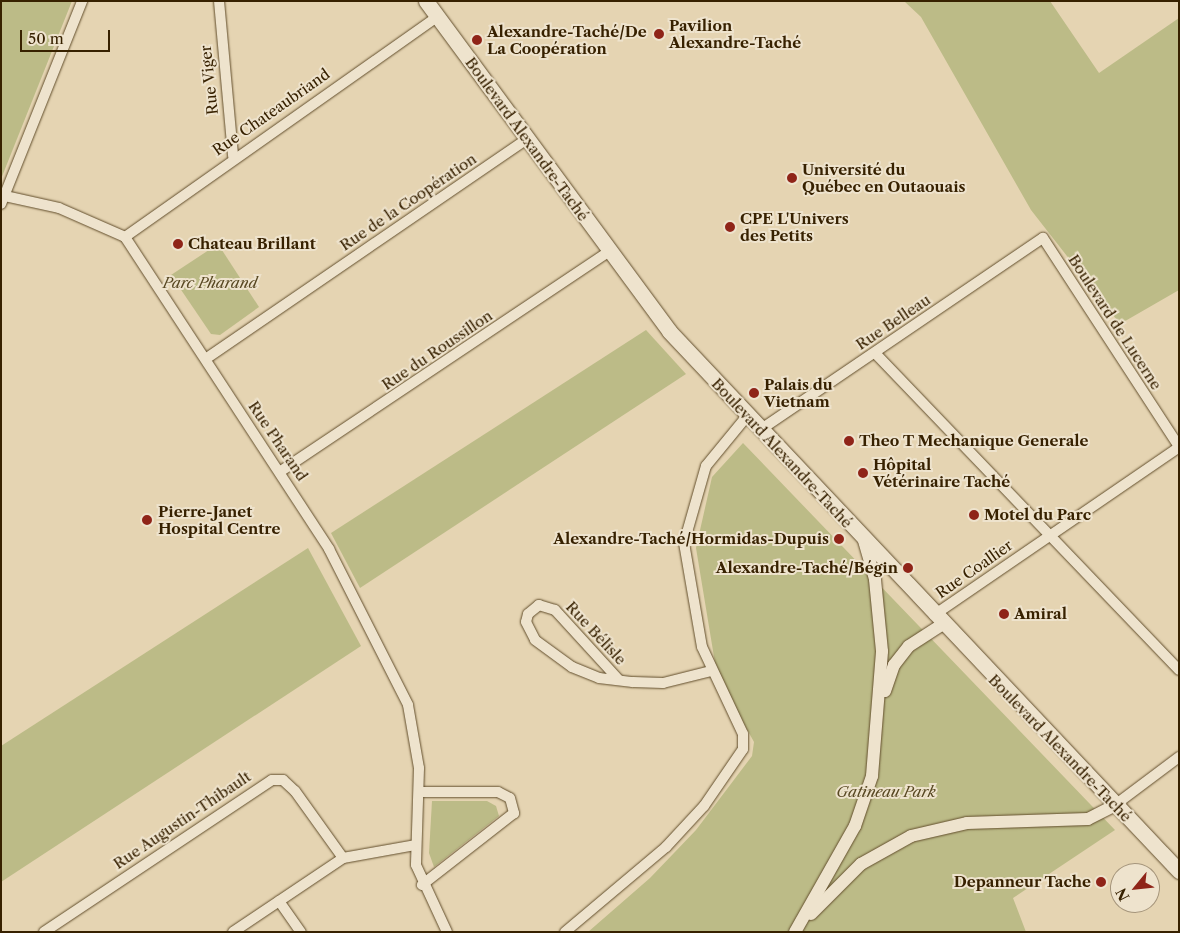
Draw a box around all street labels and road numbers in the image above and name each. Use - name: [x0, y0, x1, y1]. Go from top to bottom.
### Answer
- street label: Rue Viger: [196, 44, 222, 116]
- street label: Boulevard Alexandre-Taché: [461, 53, 593, 225]
- street label: Rue Chateaubriand: [209, 65, 333, 159]
- street label: Rue de la Coopération: [336, 150, 480, 254]
- street label: Boulevard de Lucerne: [1065, 251, 1165, 393]
- street label: Rue Belleau: [852, 291, 934, 353]
- street label: Rue du Roussillon: [378, 306, 496, 394]
- street label: Boulevard Alexandre-Taché: [708, 374, 856, 532]
- street label: Rue Pharand: [245, 398, 311, 484]
- street label: Rue Coallier: [932, 536, 1016, 602]
- street label: Rue Bélisle: [562, 598, 630, 668]
- street label: Boulevard Alexandre-Taché: [985, 670, 1135, 826]
- street label: Rue Augustin-Thibault: [110, 767, 254, 873]

